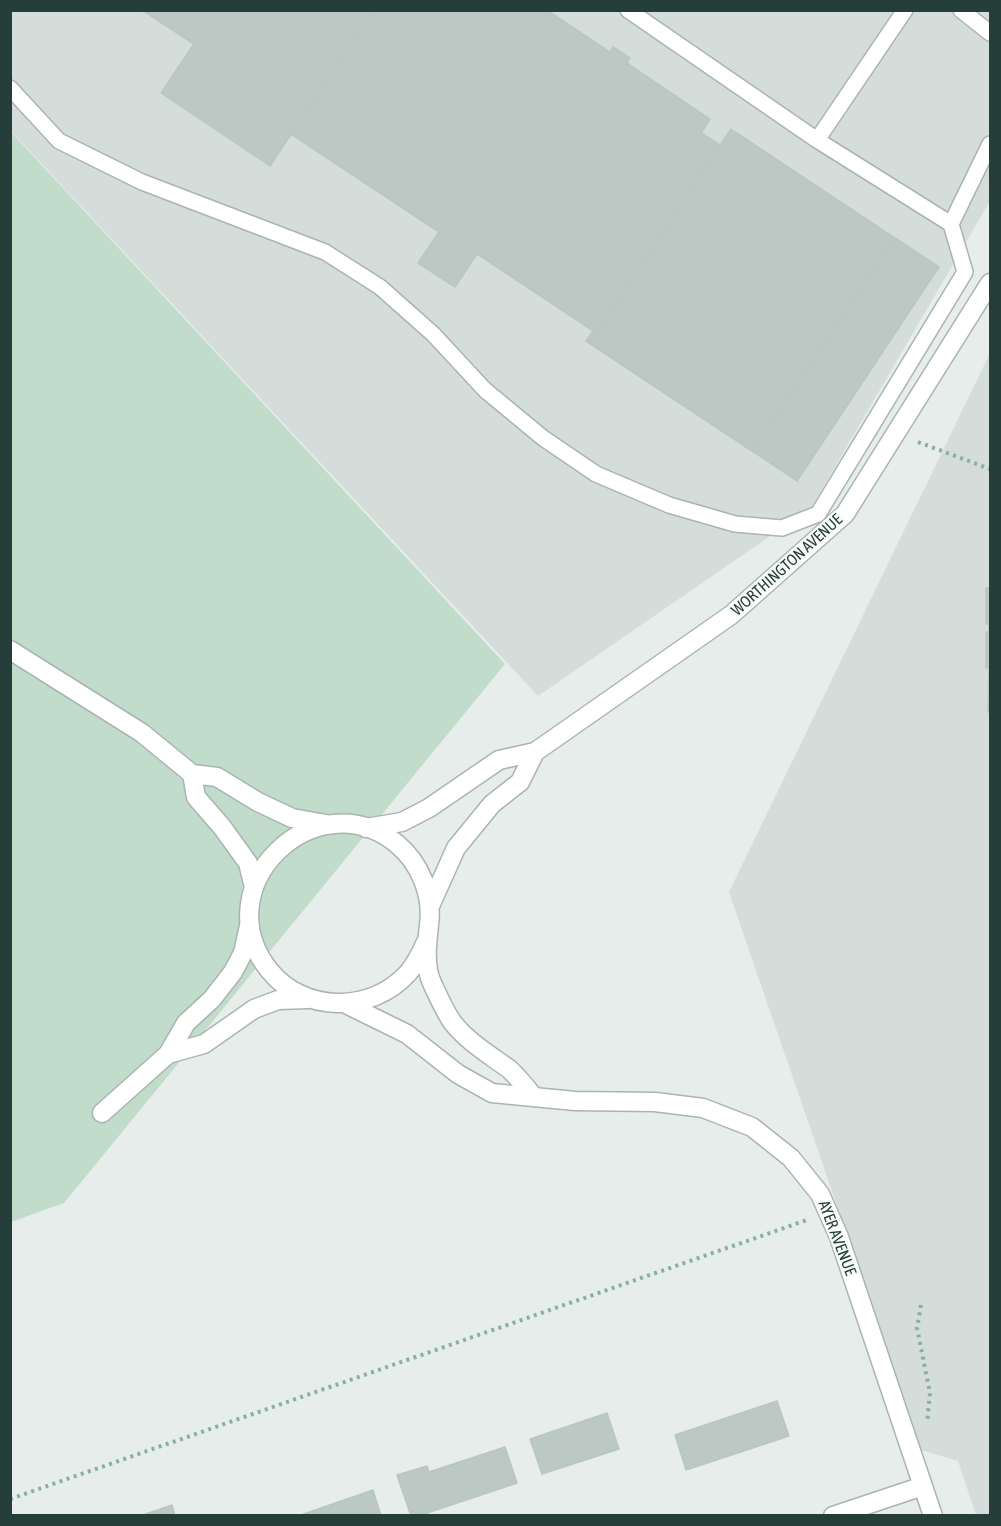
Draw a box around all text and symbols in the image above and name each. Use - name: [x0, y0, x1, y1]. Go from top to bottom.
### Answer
- street label: WORTHINGTON AVENUE: [728, 510, 846, 620]
- street label: AYER AVENUE: [814, 1198, 860, 1278]

